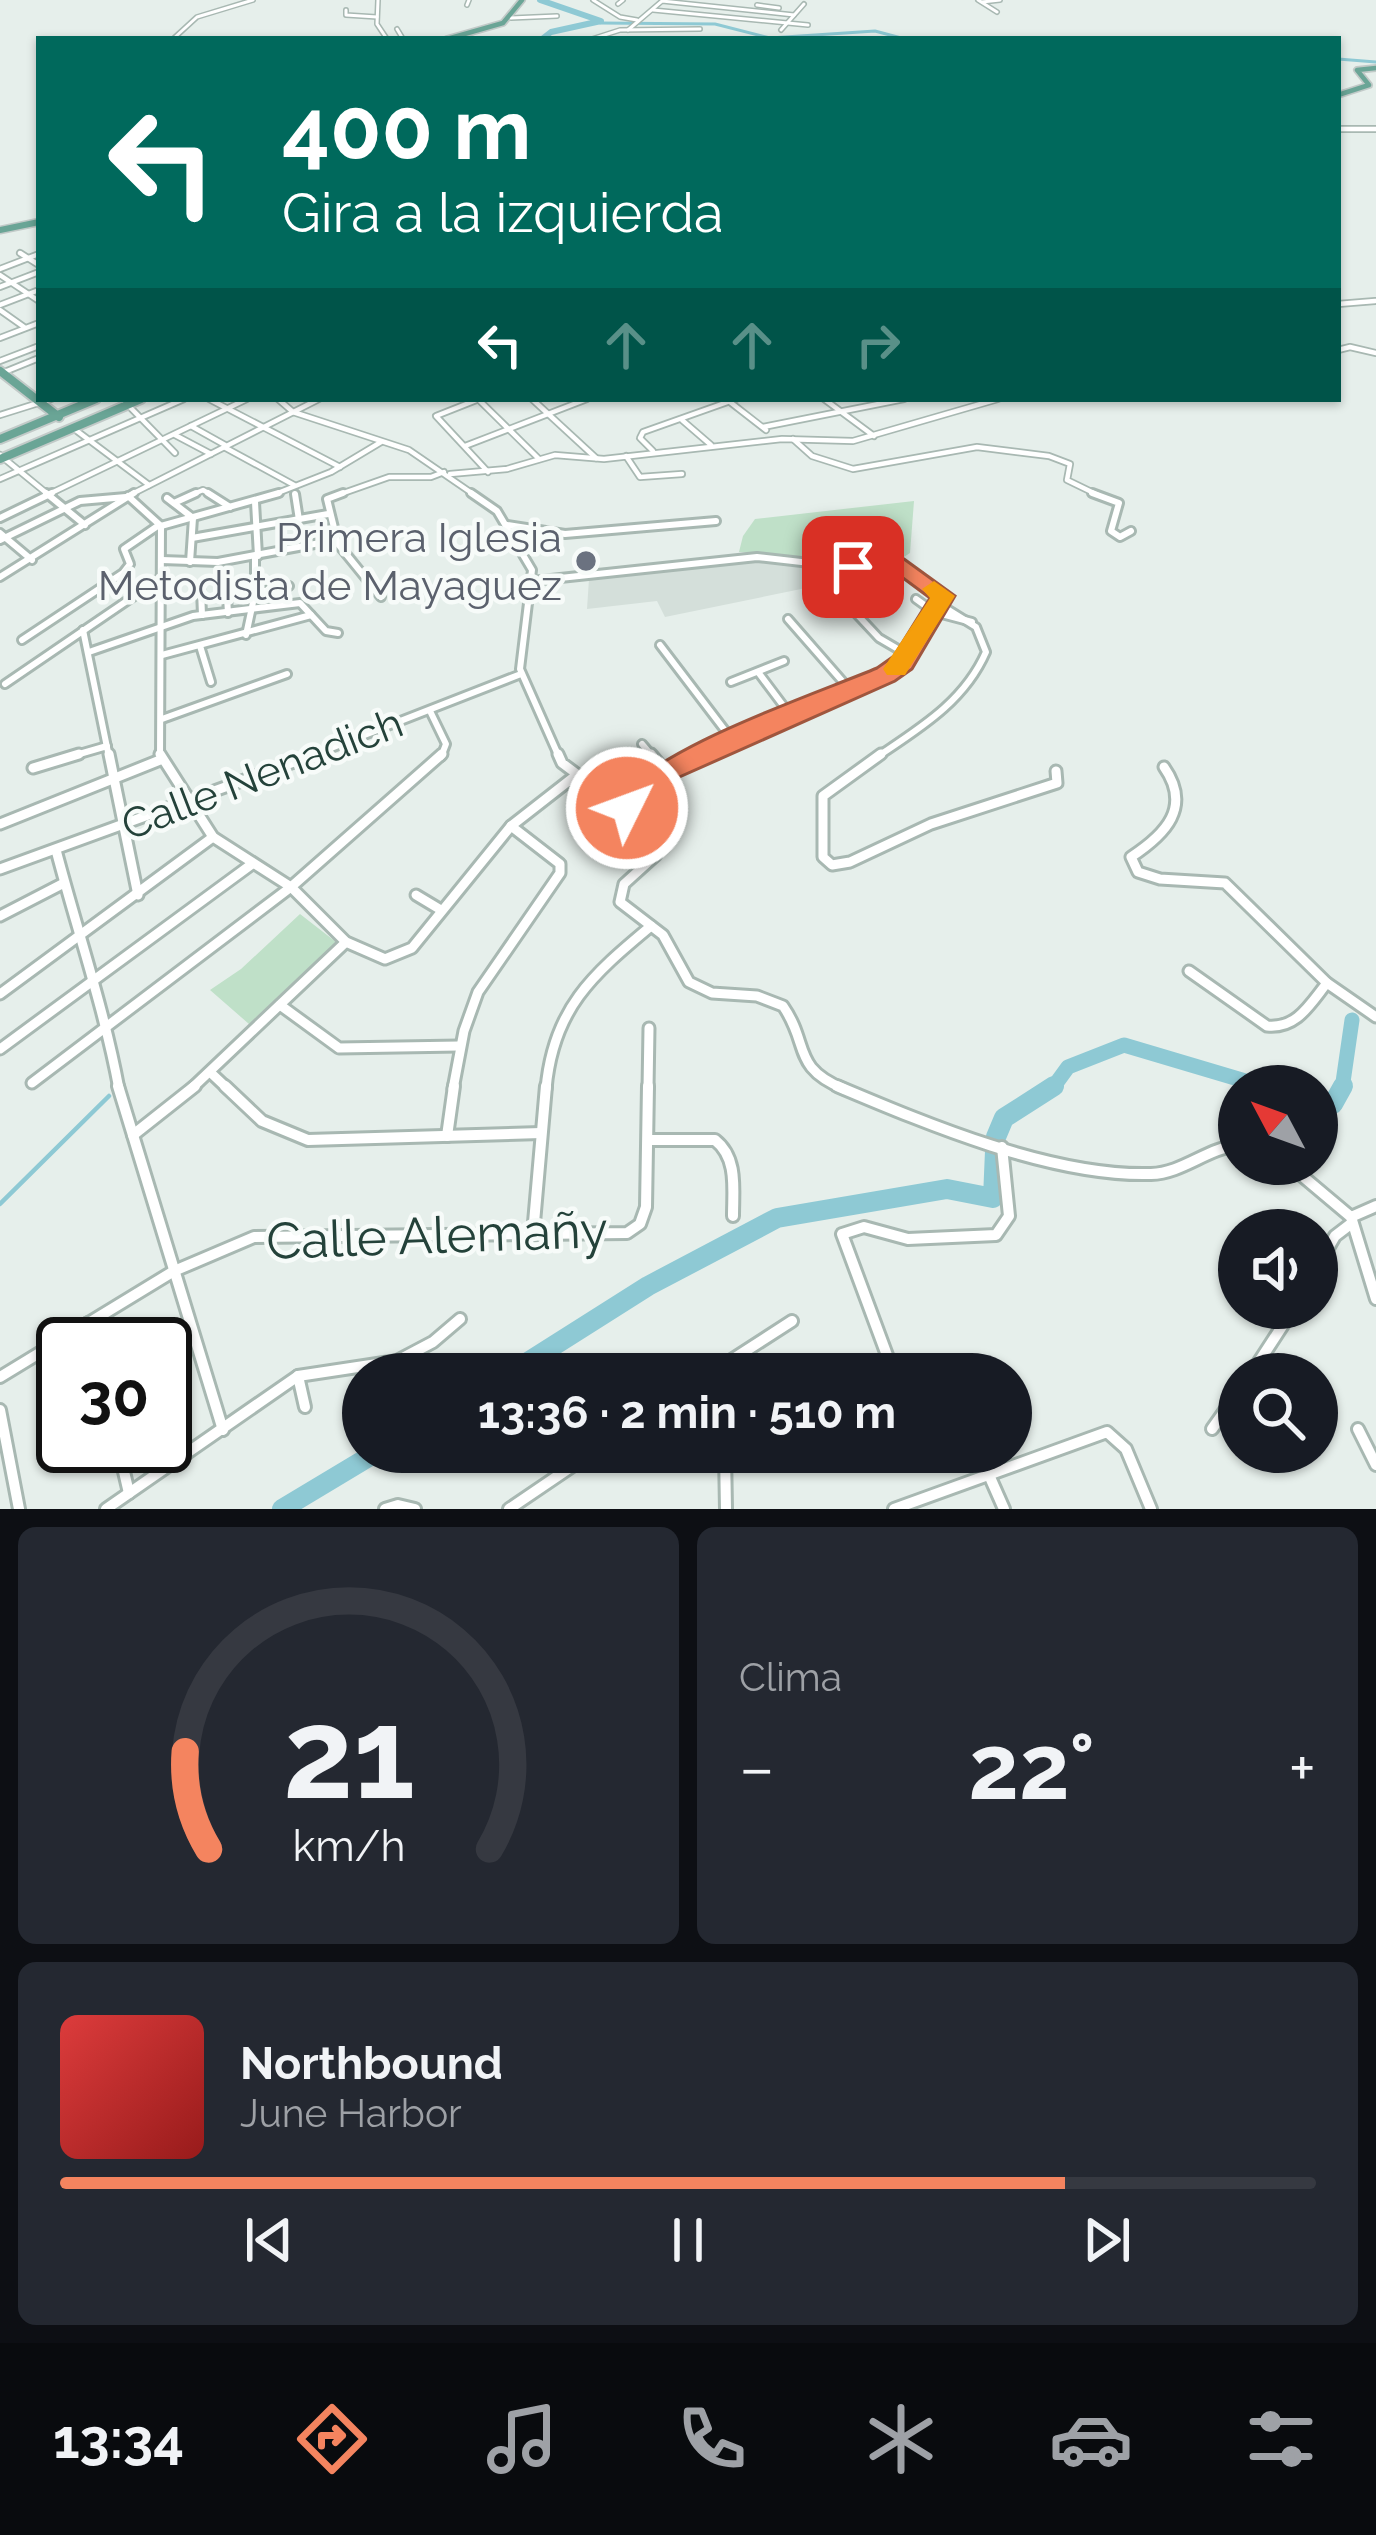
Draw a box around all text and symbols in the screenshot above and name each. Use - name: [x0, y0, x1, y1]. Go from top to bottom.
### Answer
- text: 400 m: [282, 80, 531, 179]
- icon: left: [84, 84, 240, 240]
- text: Gira a la izquierda: [282, 181, 723, 245]
- icon: left: [467, 312, 533, 378]
- icon: ahead: [593, 312, 659, 378]
- icon: ahead: [719, 312, 785, 378]
- icon: right: [845, 312, 911, 378]
- place label: Primera Iglesia Metodista de Mayaguez: [98, 513, 562, 610]
- pin: [802, 516, 904, 618]
- icon: arrive: [820, 534, 886, 600]
- marker: Primera Iglesia Metodista de Mayaguez: [573, 548, 599, 574]
- street label: Calle Nenadich: [115, 698, 409, 850]
- position arrow: [564, 745, 690, 871]
- north arrow: [1218, 1065, 1338, 1185]
- map controls: [1218, 1065, 1338, 1473]
- street label: Calle Alemañy: [265, 1199, 609, 1271]
- button: sound: [1218, 1209, 1338, 1329]
- speed limit sign: 30: [36, 1317, 192, 1473]
- button: search: [1218, 1353, 1338, 1473]
- text: 13:36 · 2 min · 510 m: [478, 1386, 896, 1439]
- text: Clima: [739, 1654, 842, 1700]
- text: 21: [282, 1681, 415, 1827]
- text: 22°: [968, 1714, 1095, 1820]
- text: −: [739, 1729, 775, 1806]
- text: +: [1289, 1729, 1316, 1806]
- text: km/h: [292, 1820, 405, 1870]
- text: Northbound: [240, 2037, 503, 2090]
- text: June Harbor: [240, 2090, 462, 2136]
- icon: previous: [236, 2207, 302, 2273]
- icon: pause: [655, 2207, 721, 2273]
- icon: next: [1074, 2207, 1140, 2273]
- icon: directions: [290, 2397, 374, 2481]
- icon: music: [480, 2397, 564, 2481]
- icon: phone: [670, 2397, 754, 2481]
- icon: climate: [859, 2397, 943, 2481]
- icon: car: [1049, 2397, 1133, 2481]
- icon: filters: [1239, 2397, 1323, 2481]
- text: 13:34: [53, 2407, 184, 2471]

